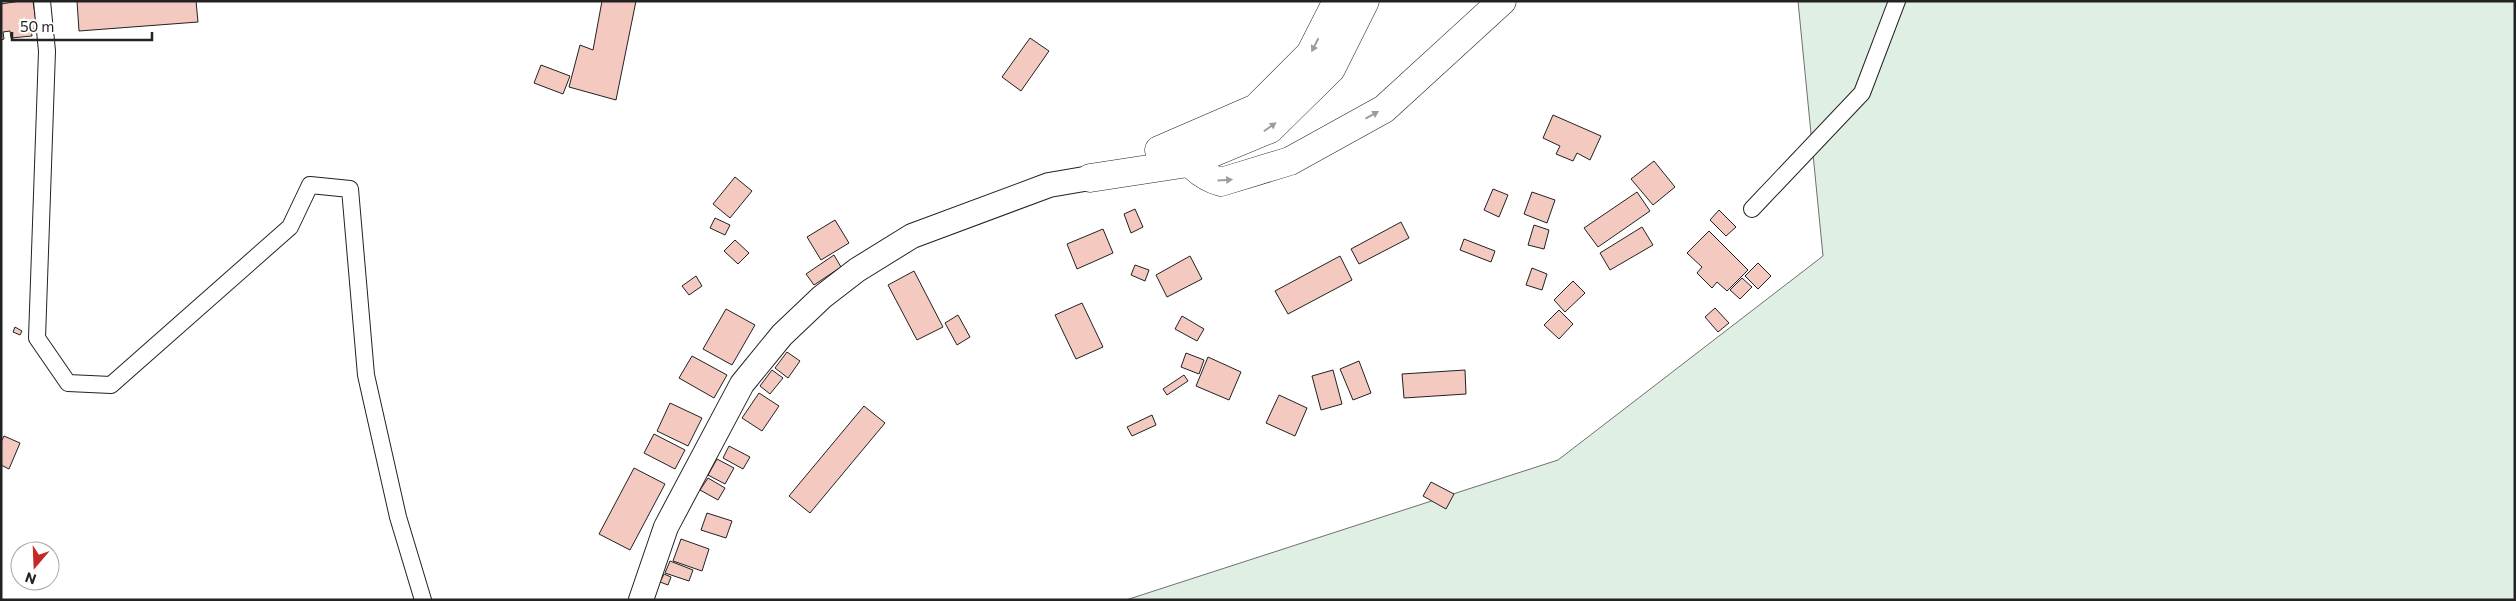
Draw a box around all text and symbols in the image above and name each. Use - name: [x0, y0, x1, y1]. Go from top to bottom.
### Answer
- scale bar: [12, 10, 152, 42]
- text: 50 m: [20, 17, 54, 35]
- one-way arrow: [1311, 38, 1319, 52]
- one-way arrow: [1365, 111, 1380, 119]
- one-way arrow: [1263, 122, 1277, 132]
- one-way arrow: [1217, 176, 1233, 184]
- north arrow: [10, 541, 60, 591]
- text: N: [23, 569, 38, 589]

